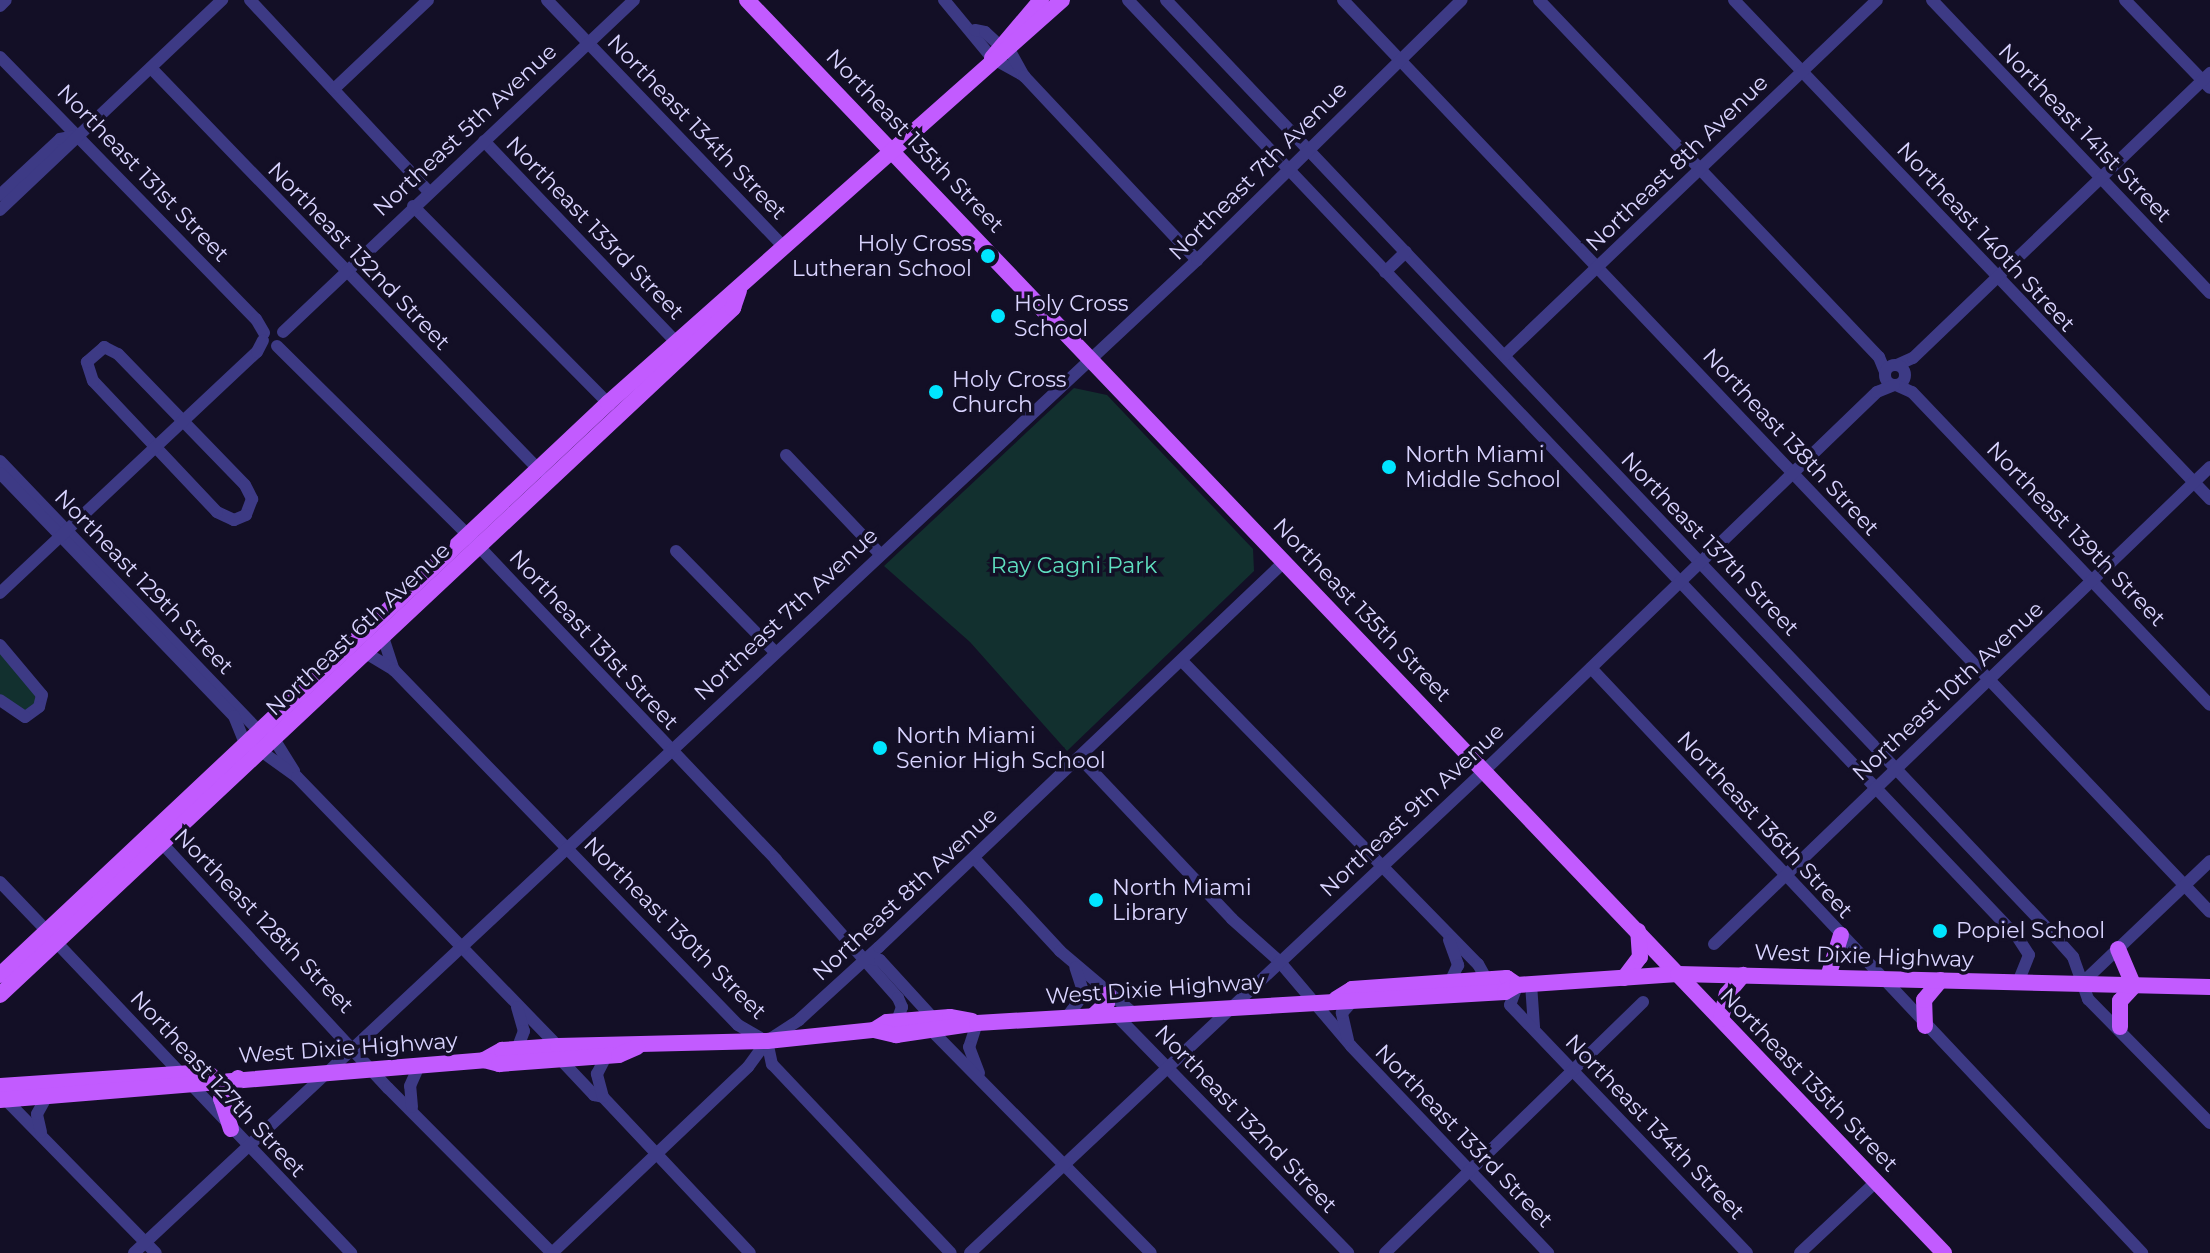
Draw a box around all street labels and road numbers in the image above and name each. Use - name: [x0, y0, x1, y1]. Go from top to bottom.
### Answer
- street label: Northeast 134th Street: [602, 29, 792, 225]
- street label: Northeast 5th Avenue: [368, 38, 562, 222]
- street label: Northeast 141st Street: [1993, 38, 2177, 228]
- street label: Northeast 135th Street: [821, 44, 1009, 238]
- street label: Northeast 8th Avenue: [1581, 69, 1773, 257]
- street label: Northeast 7th Avenue: [1163, 76, 1353, 266]
- street label: Northeast 131st Street: [51, 79, 235, 267]
- street label: Northeast 133rd Street: [501, 131, 689, 325]
- street label: Northeast 140th Street: [1891, 137, 2081, 337]
- street label: Northeast 132nd Street: [262, 157, 456, 355]
- street label: Northeast 138th Street: [1697, 343, 1885, 541]
- street label: Northeast 139th Street: [1981, 436, 2171, 632]
- street label: Northeast 137th Street: [1615, 447, 1805, 641]
- street label: Northeast 129th Street: [49, 484, 239, 680]
- street label: Northeast 135th Street: [1268, 513, 1456, 707]
- street label: Northeast 7th Avenue: [689, 522, 883, 706]
- street label: Northeast 6th Avenue: [261, 537, 455, 721]
- street label: Northeast 131st Street: [504, 545, 684, 735]
- street label: Northeast 10th Avenue: [1847, 596, 2049, 786]
- street label: Northeast 9th Avenue: [1314, 718, 1510, 902]
- street label: Northeast 136th Street: [1672, 726, 1858, 924]
- street label: Northeast 8th Avenue: [807, 802, 1003, 986]
- street label: Northeast 128th Street: [169, 823, 359, 1019]
- street label: Northeast 130th Street: [578, 831, 772, 1025]
- street label: West Dixie Highway: [1754, 939, 1974, 973]
- street label: West Dixie Highway: [1045, 968, 1265, 1010]
- street label: Northeast 135th Street: [1715, 983, 1903, 1177]
- street label: Northeast 127th Street: [125, 985, 311, 1183]
- street label: Northeast 132nd Street: [1149, 1020, 1343, 1218]
- street label: West Dixie Highway: [238, 1027, 458, 1069]
- street label: Northeast 134th Street: [1560, 1029, 1750, 1225]
- street label: Northeast 133rd Street: [1370, 1039, 1558, 1233]

